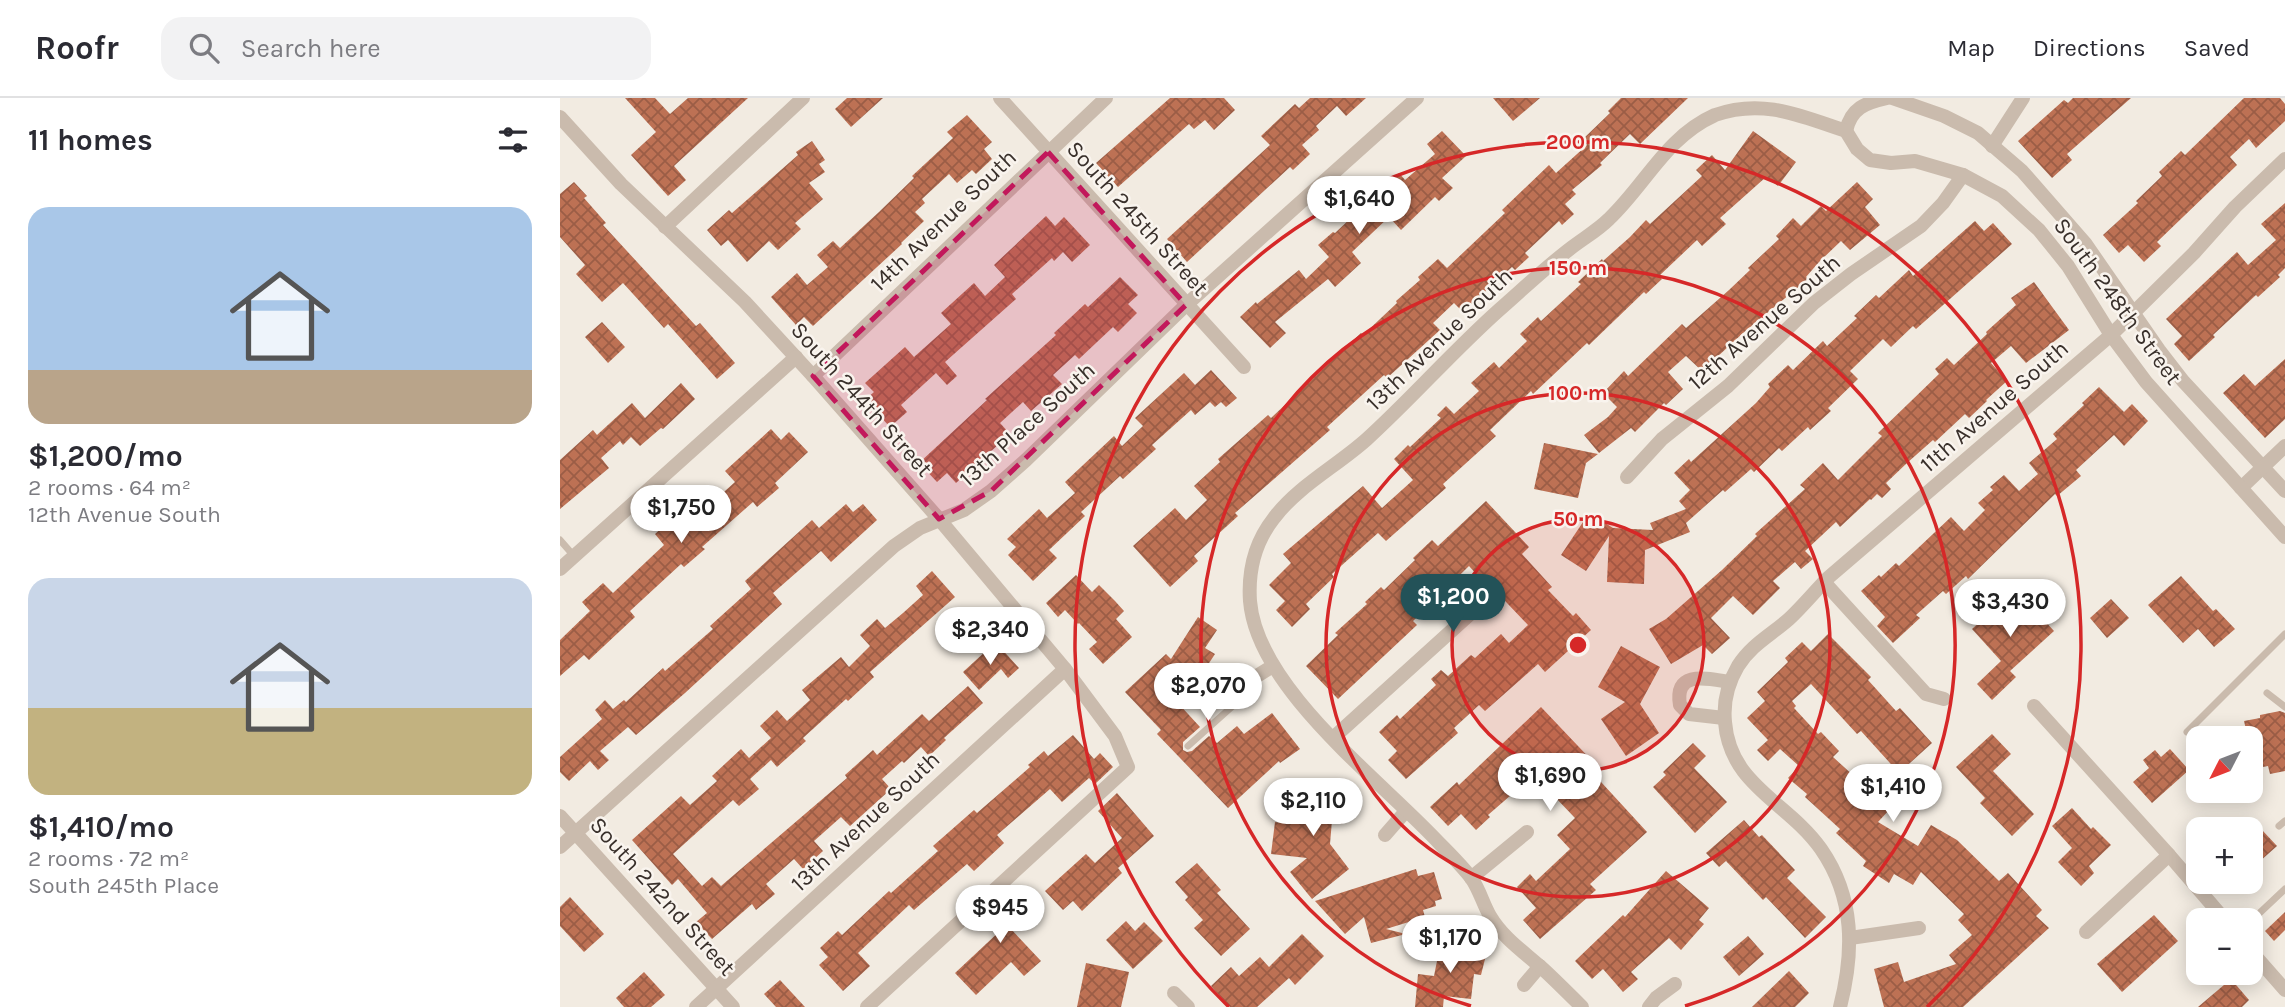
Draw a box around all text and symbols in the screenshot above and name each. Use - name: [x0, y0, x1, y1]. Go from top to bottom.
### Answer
- search box: [161, 17, 651, 80]
- text: Roofr: [35, 29, 119, 67]
- icon: search: [185, 29, 223, 67]
- text: Search here: [241, 33, 381, 64]
- text: Map: [1947, 34, 1995, 62]
- text: Directions: [2033, 34, 2146, 62]
- text: Saved: [2184, 34, 2250, 62]
- icon: filters: [494, 121, 532, 159]
- text: 11 homes: [28, 122, 153, 158]
- text: 200 m: [1546, 130, 1610, 154]
- street label: South 245th Street: [1061, 135, 1214, 301]
- street label: 14th Avenue South: [865, 144, 1022, 297]
- pin: $1,640: [1302, 176, 1416, 236]
- text: $1,640: [1323, 185, 1395, 212]
- street label: South 248th Street: [2048, 213, 2187, 390]
- street label: 12th Avenue South: [1683, 249, 1846, 396]
- icon: home: [217, 253, 343, 379]
- text: 150 m: [1549, 256, 1607, 280]
- street label: 13th Avenue South: [1360, 263, 1518, 416]
- street label: South 244th Street: [785, 317, 938, 482]
- street label: 11th Avenue South: [1915, 335, 2074, 478]
- street label: 13th Place South: [954, 356, 1101, 492]
- text: 100 m: [1548, 381, 1608, 405]
- text: $1,200/mo: [28, 438, 183, 474]
- text: 2 rooms · 64 m²: [28, 474, 191, 501]
- pin: $1,750: [624, 486, 738, 545]
- text: $1,750: [646, 494, 716, 521]
- text: 12th Avenue South: [28, 501, 221, 528]
- text: 50 m: [1553, 507, 1603, 531]
- pin: $1,200: [1396, 574, 1510, 634]
- pin: $3,430: [1953, 580, 2067, 639]
- text: $1,200: [1417, 583, 1489, 610]
- text: $3,430: [1971, 588, 2049, 615]
- pin: $2,340: [933, 608, 1047, 667]
- text: $2,340: [951, 616, 1029, 643]
- icon: home: [217, 624, 343, 750]
- centre of rings: [1566, 633, 1590, 657]
- pin: $2,070: [1151, 664, 1265, 723]
- text: $2,070: [1170, 672, 1246, 699]
- north arrow: [2186, 726, 2263, 803]
- map controls: [2186, 726, 2263, 985]
- street label: 13th Avenue South: [785, 746, 945, 897]
- pin: $1,690: [1493, 754, 1607, 813]
- text: $1,690: [1514, 762, 1586, 789]
- pin: $1,410: [1836, 764, 1950, 824]
- text: $1,410: [1860, 773, 1926, 800]
- pin: $2,110: [1256, 778, 1370, 838]
- text: $2,110: [1280, 787, 1346, 814]
- text: $1,410/mo: [28, 809, 174, 845]
- street label: South 242nd Street: [584, 812, 741, 981]
- button: +: [2186, 817, 2263, 894]
- text: 2 rooms · 72 m²: [28, 845, 189, 872]
- text: South 245th Place: [28, 872, 219, 899]
- pin: $945: [959, 886, 1041, 945]
- text: $945: [972, 894, 1028, 921]
- button: −: [2186, 908, 2263, 985]
- pin: $1,170: [1393, 916, 1507, 975]
- text: $1,170: [1418, 924, 1482, 951]

